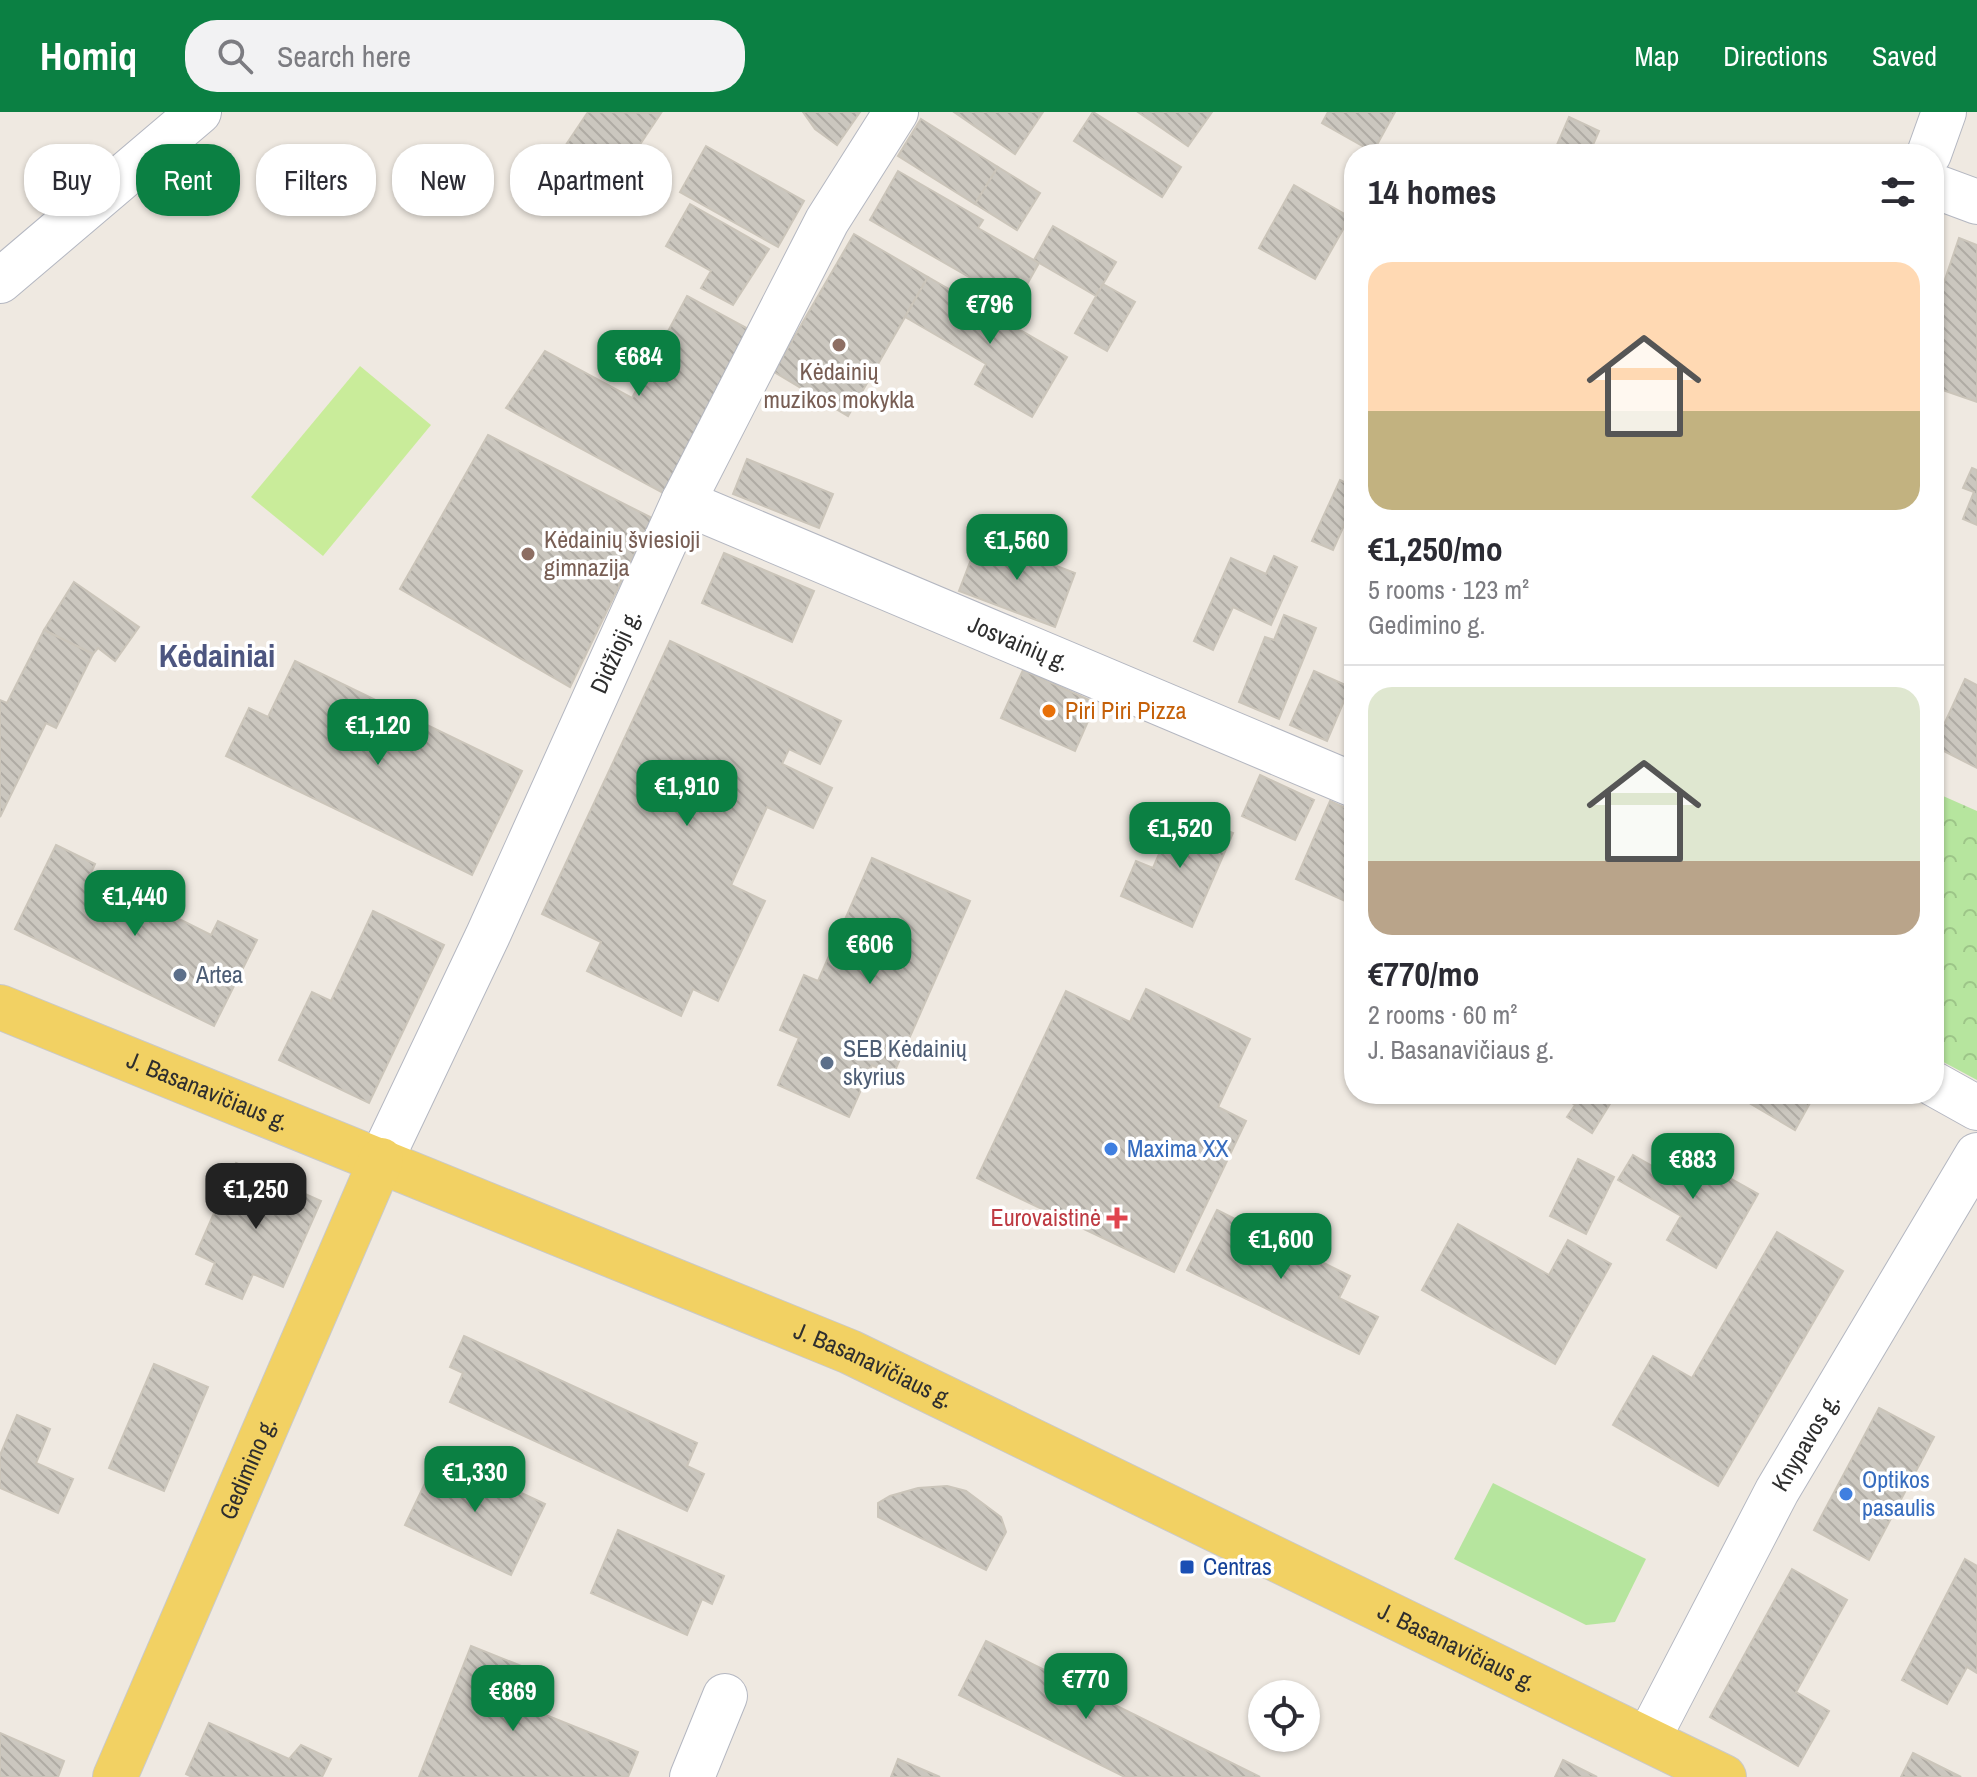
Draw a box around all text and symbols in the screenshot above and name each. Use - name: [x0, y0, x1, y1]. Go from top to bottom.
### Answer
- search box: [185, 20, 745, 92]
- text: Homiq: [40, 31, 137, 82]
- icon: search: [213, 34, 257, 78]
- text: Search here: [277, 36, 411, 76]
- text: Map: [1635, 37, 1679, 75]
- text: Directions: [1723, 37, 1828, 75]
- text: Saved: [1872, 37, 1937, 75]
- chip: Buy: [24, 144, 120, 216]
- chip: Rent: [136, 144, 240, 216]
- chip: Filters: [256, 144, 376, 216]
- chip: New: [392, 144, 494, 216]
- chip: Apartment: [510, 144, 672, 216]
- text: 14 homes: [1368, 169, 1497, 215]
- icon: filters: [1876, 170, 1920, 214]
- pin: €796: [943, 278, 1037, 346]
- text: €796: [966, 286, 1014, 321]
- icon: home: [1572, 314, 1716, 458]
- pin: €684: [592, 330, 686, 398]
- marker: Kėdainių muzikos mokykla: [830, 336, 848, 354]
- text: €684: [615, 338, 663, 373]
- place label: Kėdainių muzikos mokykla: [764, 355, 915, 415]
- pin: €1,560: [952, 514, 1082, 582]
- text: €1,560: [984, 522, 1050, 557]
- place label: Kėdainių šviesioji gimnazija: [544, 523, 700, 583]
- text: €1,250/mo: [1368, 526, 1503, 572]
- marker: Kėdainių šviesioji gimnazija: [519, 545, 537, 563]
- text: 5 rooms · 123 m²: [1368, 572, 1529, 607]
- street label: Didžioji g.: [582, 604, 648, 698]
- street label: Josvainių g.: [964, 607, 1074, 678]
- text: Gedimino g.: [1368, 607, 1485, 642]
- district label: Kėdainiai: [159, 634, 275, 677]
- place label: Piri Piri Pizza: [1065, 694, 1186, 726]
- pin: €1,120: [313, 699, 443, 767]
- marker: Piri Piri Pizza: [1040, 702, 1058, 720]
- text: €1,120: [345, 707, 411, 742]
- icon: home: [1572, 739, 1716, 883]
- pin: €1,910: [622, 760, 752, 828]
- text: €1,910: [654, 768, 720, 803]
- pin: €1,520: [1115, 802, 1245, 870]
- text: €1,520: [1147, 810, 1213, 845]
- pin: €1,440: [70, 870, 200, 938]
- text: €1,440: [102, 878, 168, 913]
- pin: €606: [823, 918, 917, 986]
- text: €606: [846, 926, 894, 961]
- text: €770/mo: [1368, 951, 1480, 997]
- place label: Artea: [195, 958, 243, 990]
- marker: Artea: [171, 966, 189, 984]
- text: 2 rooms · 60 m²: [1368, 997, 1517, 1032]
- place label: SEB Kėdainių skyrius: [843, 1032, 967, 1092]
- text: J. Basanavičiaus g.: [1368, 1032, 1554, 1067]
- street label: J. Basanavičiaus g.: [122, 1043, 294, 1137]
- marker: SEB Kėdainių skyrius: [818, 1054, 836, 1072]
- place label: Maxima XX: [1127, 1132, 1230, 1164]
- pin: €883: [1646, 1133, 1740, 1201]
- marker: Maxima XX: [1102, 1140, 1120, 1158]
- text: €883: [1669, 1141, 1717, 1176]
- pin: €1,250: [191, 1163, 321, 1231]
- text: €1,250: [223, 1171, 289, 1206]
- place label: Eurovaistinė: [991, 1201, 1101, 1233]
- marker: Eurovaistinė: [1108, 1209, 1126, 1227]
- pin: €1,600: [1216, 1213, 1346, 1281]
- text: €1,600: [1248, 1221, 1314, 1256]
- street label: J. Basanavičiaus g.: [789, 1314, 959, 1415]
- street label: Knypavos g.: [1764, 1387, 1846, 1497]
- street label: Gedimino g.: [211, 1412, 283, 1524]
- pin: €1,330: [410, 1446, 540, 1514]
- text: €1,330: [442, 1454, 508, 1489]
- place label: Optikos pasaulis: [1862, 1463, 1935, 1523]
- marker: Optikos pasaulis: [1837, 1485, 1855, 1503]
- place label: Centras: [1203, 1550, 1272, 1582]
- marker: Centras: [1178, 1558, 1196, 1576]
- street label: J. Basanavičiaus g.: [1373, 1594, 1541, 1698]
- pin: €770: [1039, 1653, 1133, 1721]
- text: €770: [1062, 1661, 1110, 1696]
- pin: €869: [466, 1665, 560, 1733]
- text: €869: [489, 1673, 537, 1708]
- map controls: [1248, 1680, 1320, 1752]
- button: locate: [1248, 1680, 1320, 1752]

